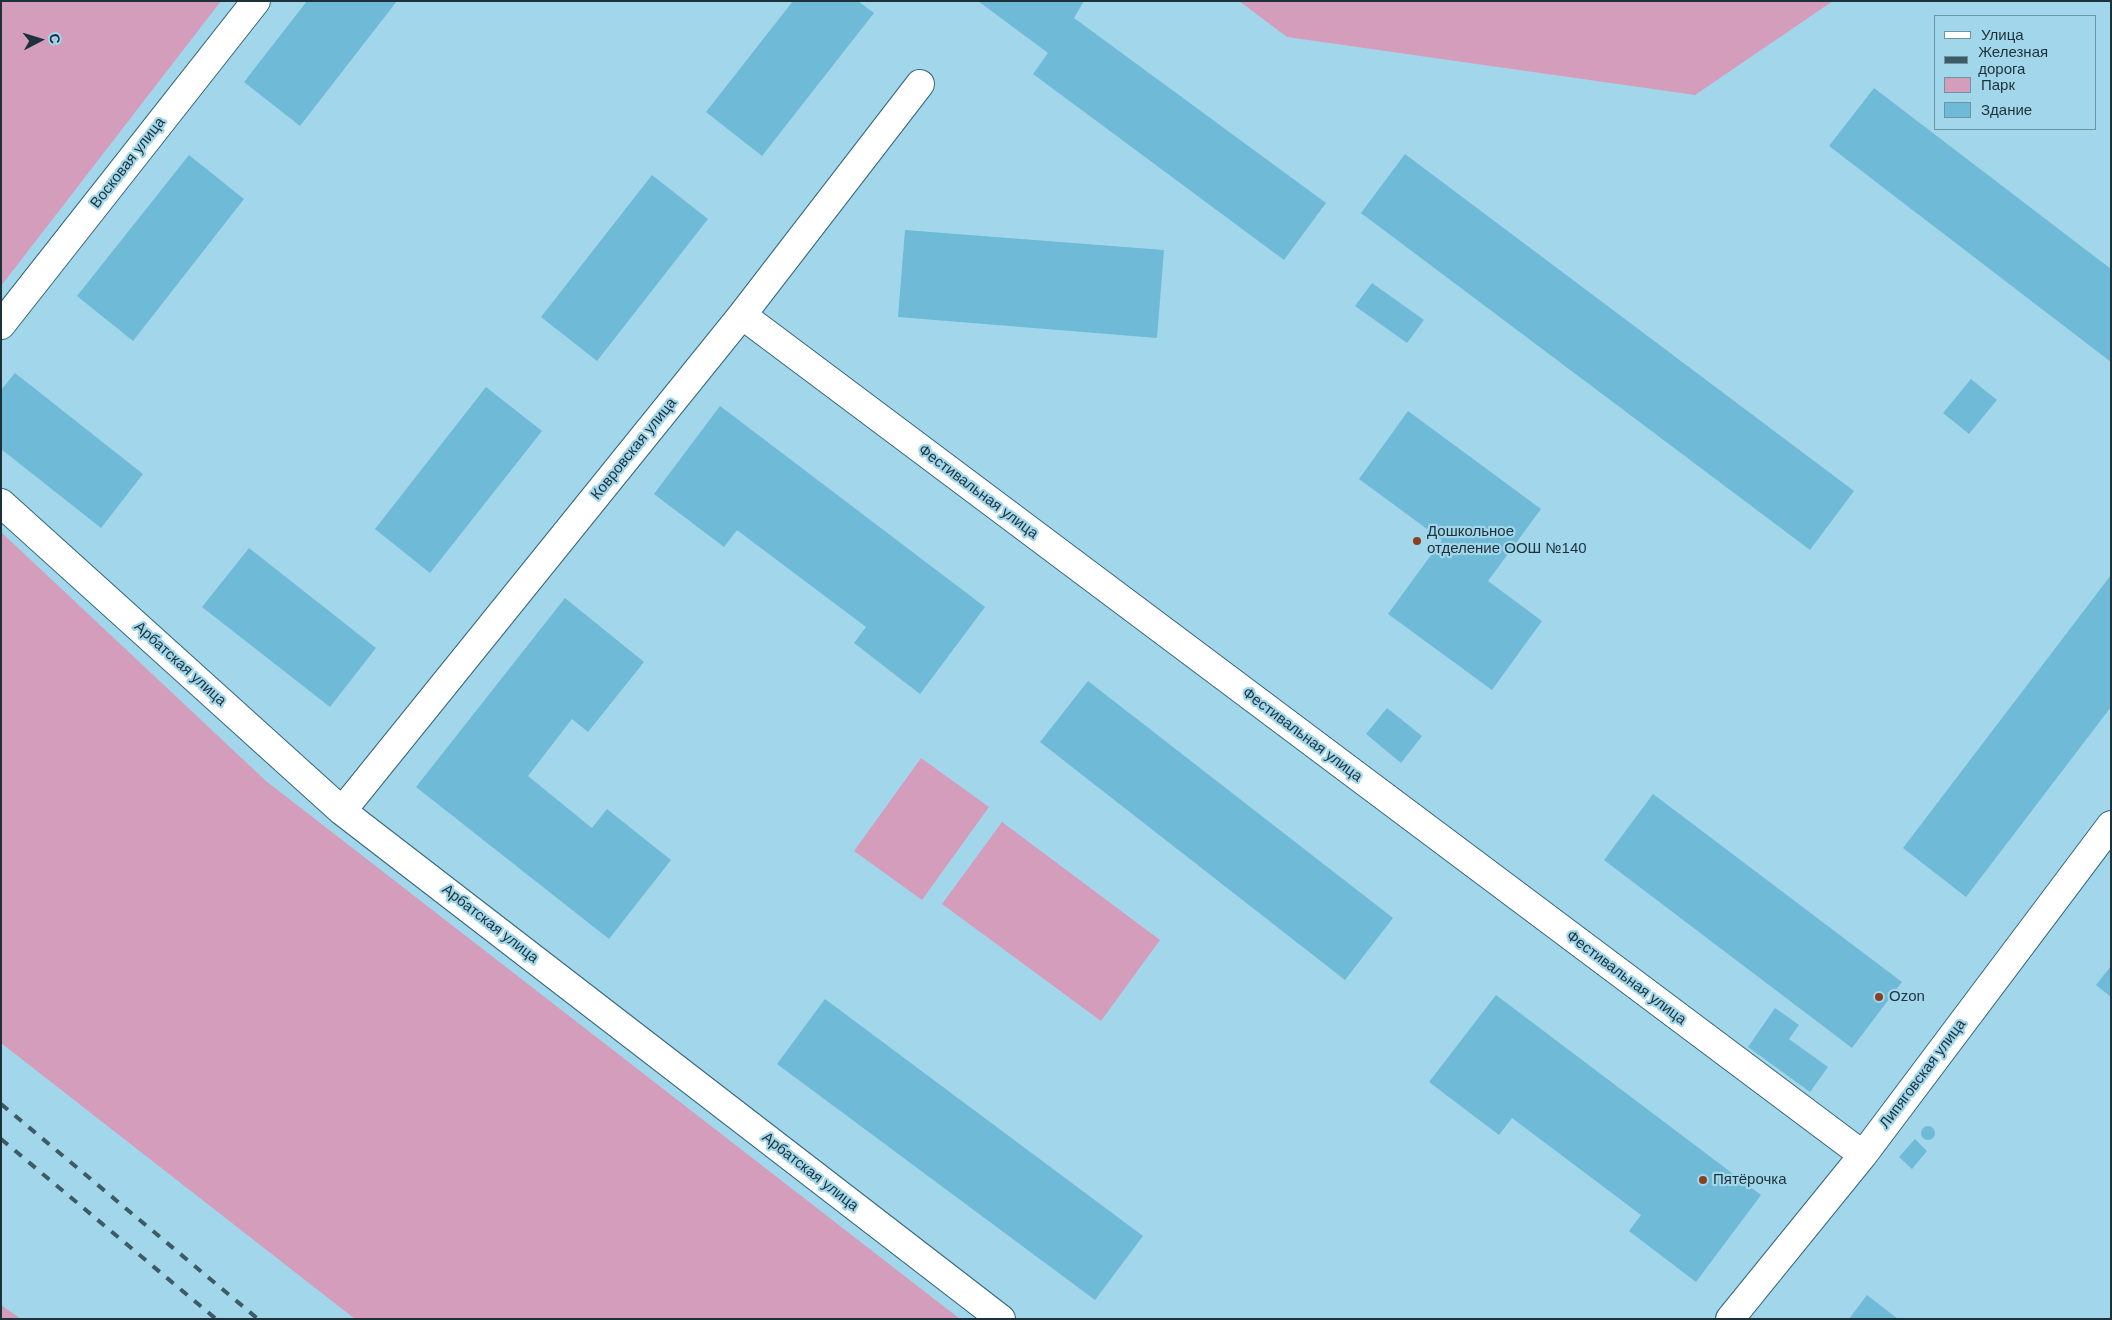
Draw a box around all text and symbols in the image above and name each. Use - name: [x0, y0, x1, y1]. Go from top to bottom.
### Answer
- north arrow: [15, 15, 65, 65]
- legend: [1934, 15, 2097, 130]
- text: Улица: [1981, 26, 2024, 43]
- text: С: [47, 33, 63, 44]
- text: Железная дорога: [1978, 43, 2048, 77]
- text: Парк: [1981, 76, 2015, 93]
- text: Здание: [1981, 101, 2032, 118]
- street label: Восковая улица: [87, 114, 169, 212]
- street label: Ковровская улица: [587, 394, 681, 504]
- street label: Фестивальная улица: [915, 441, 1041, 543]
- place label: Дошкольное отделение ООШ №140: [1427, 523, 1587, 558]
- marker: Дошкольное отделение ООШ №140: [1411, 535, 1423, 547]
- street label: Арбатская улица: [130, 618, 230, 710]
- street label: Фестивальная улица: [1239, 684, 1365, 786]
- street label: Арбатская улица: [438, 881, 542, 967]
- street label: Фестивальная улица: [1563, 927, 1689, 1029]
- place label: Ozon: [1889, 988, 1925, 1006]
- marker: Ozon: [1873, 991, 1885, 1003]
- street label: Липяговская улица: [1876, 1016, 1970, 1132]
- street label: Арбатская улица: [758, 1129, 862, 1215]
- place label: Пятёрочка: [1713, 1171, 1787, 1189]
- marker: Пятёрочка: [1697, 1174, 1709, 1186]

